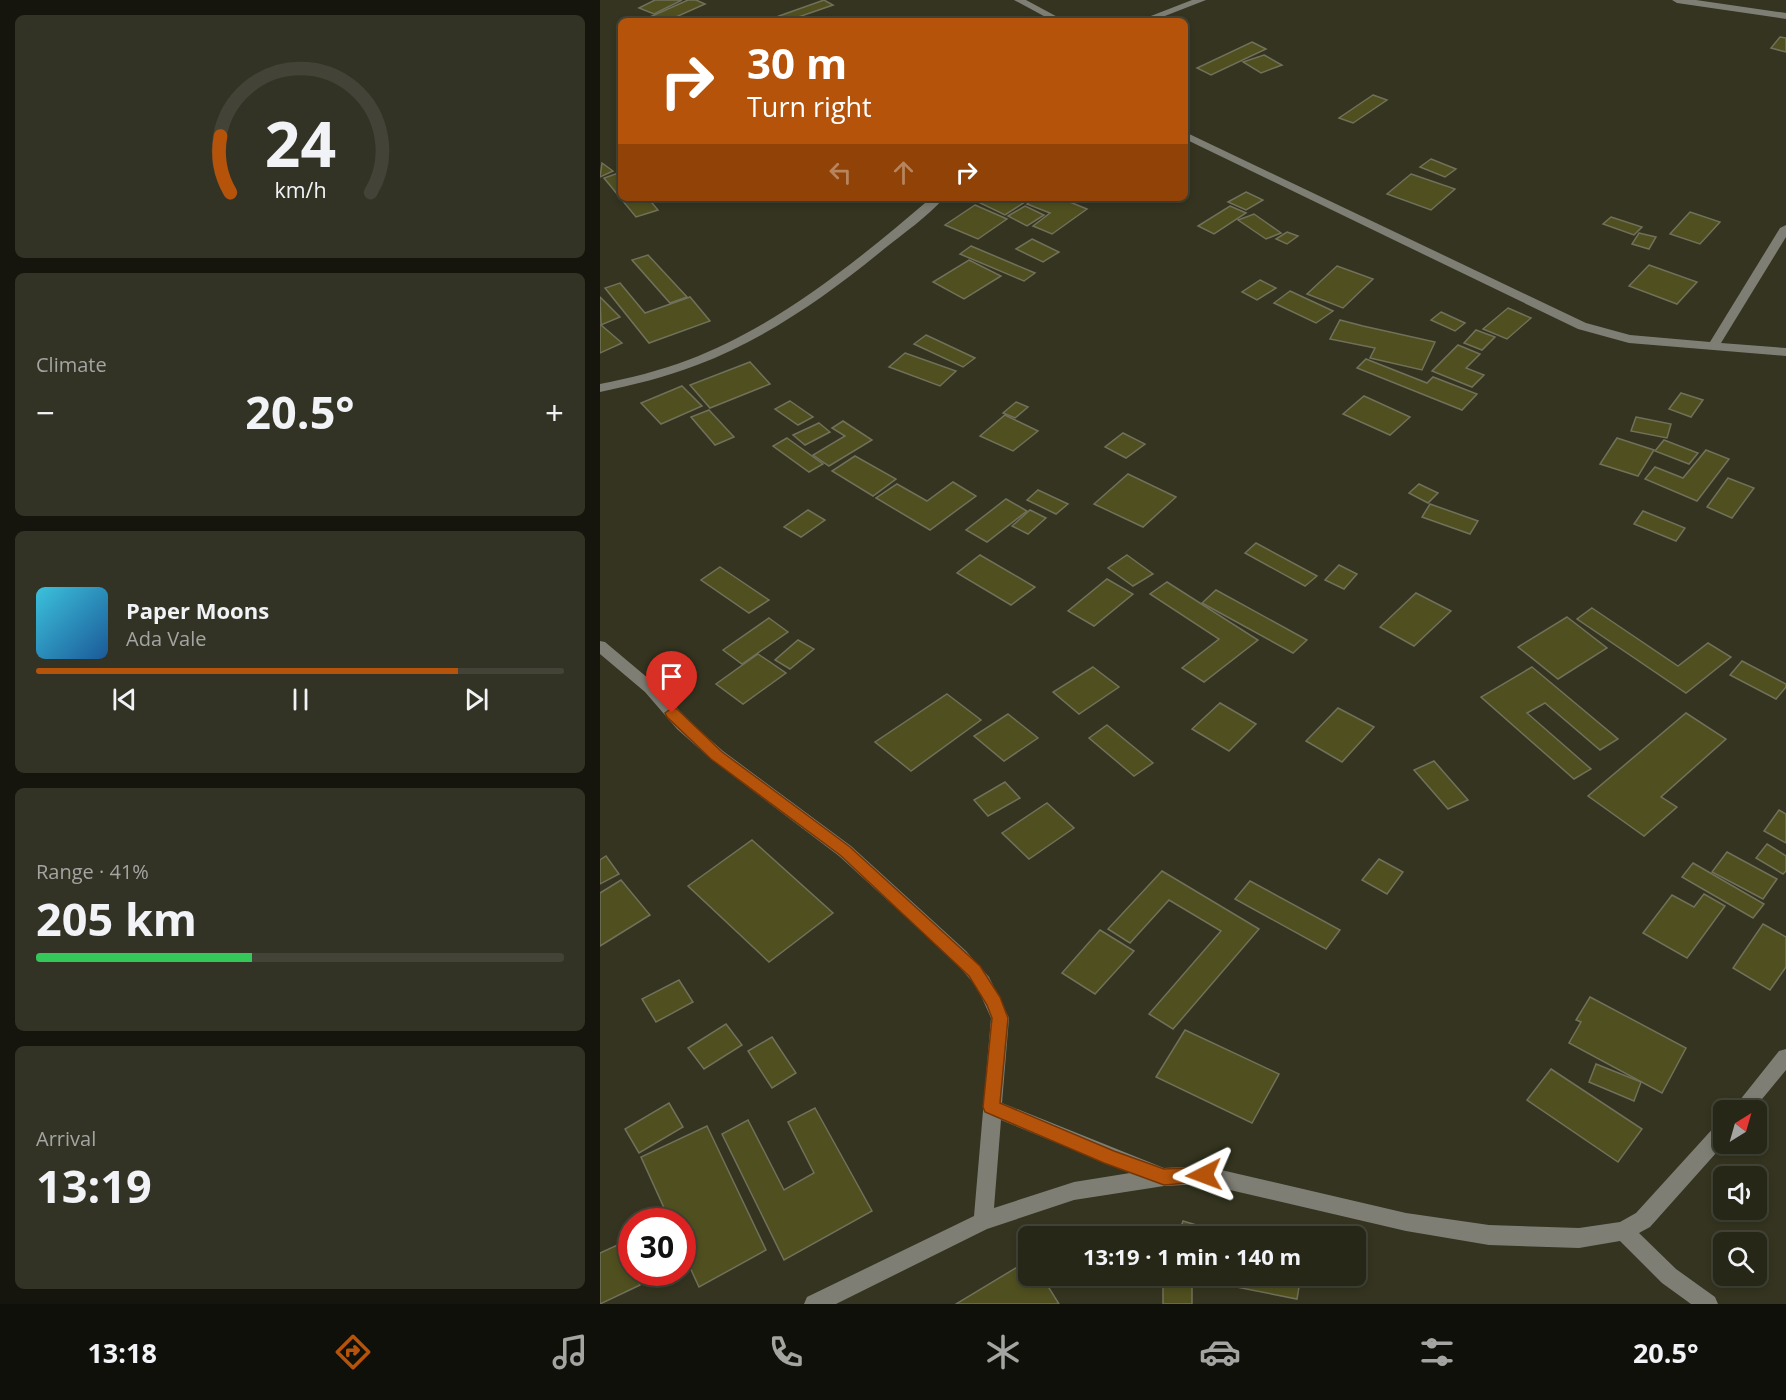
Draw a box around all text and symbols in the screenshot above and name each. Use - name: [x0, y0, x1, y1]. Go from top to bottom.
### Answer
- text: 30 m: [747, 34, 847, 91]
- icon: right: [648, 42, 726, 120]
- text: Turn right: [747, 88, 872, 125]
- text: 24: [264, 101, 336, 186]
- icon: left: [824, 156, 857, 189]
- icon: ahead: [887, 156, 920, 189]
- icon: right: [950, 156, 983, 189]
- text: km/h: [274, 176, 326, 205]
- text: Climate: [36, 351, 107, 378]
- text: 20.5°: [245, 381, 355, 442]
- text: −: [36, 390, 55, 435]
- text: +: [545, 390, 564, 435]
- text: Paper Moons: [126, 595, 269, 625]
- text: Ada Vale: [126, 625, 207, 652]
- pin: [646, 651, 697, 713]
- icon: arrive: [655, 660, 688, 693]
- icon: previous: [108, 683, 141, 716]
- icon: pause: [284, 683, 317, 716]
- icon: next: [460, 683, 493, 716]
- text: Range · 41%: [36, 858, 149, 885]
- text: 205 km: [36, 888, 197, 949]
- north arrow: [1713, 1100, 1767, 1154]
- map controls: [1713, 1100, 1767, 1286]
- text: Arrival: [36, 1125, 96, 1152]
- position arrow: [1172, 1143, 1236, 1207]
- text: 13:19: [36, 1155, 152, 1216]
- button: sound: [1713, 1166, 1767, 1220]
- speed limit sign: 30: [618, 1208, 696, 1286]
- button: search: [1713, 1232, 1767, 1286]
- text: 13:19 · 1 min · 140 m: [1083, 1241, 1301, 1271]
- icon: directions: [332, 1331, 374, 1373]
- icon: music: [549, 1331, 591, 1373]
- icon: phone: [765, 1331, 807, 1373]
- icon: climate: [982, 1331, 1024, 1373]
- icon: car: [1199, 1331, 1241, 1373]
- icon: filters: [1416, 1331, 1458, 1373]
- text: 13:18: [87, 1334, 157, 1371]
- text: 20.5°: [1633, 1334, 1698, 1371]

